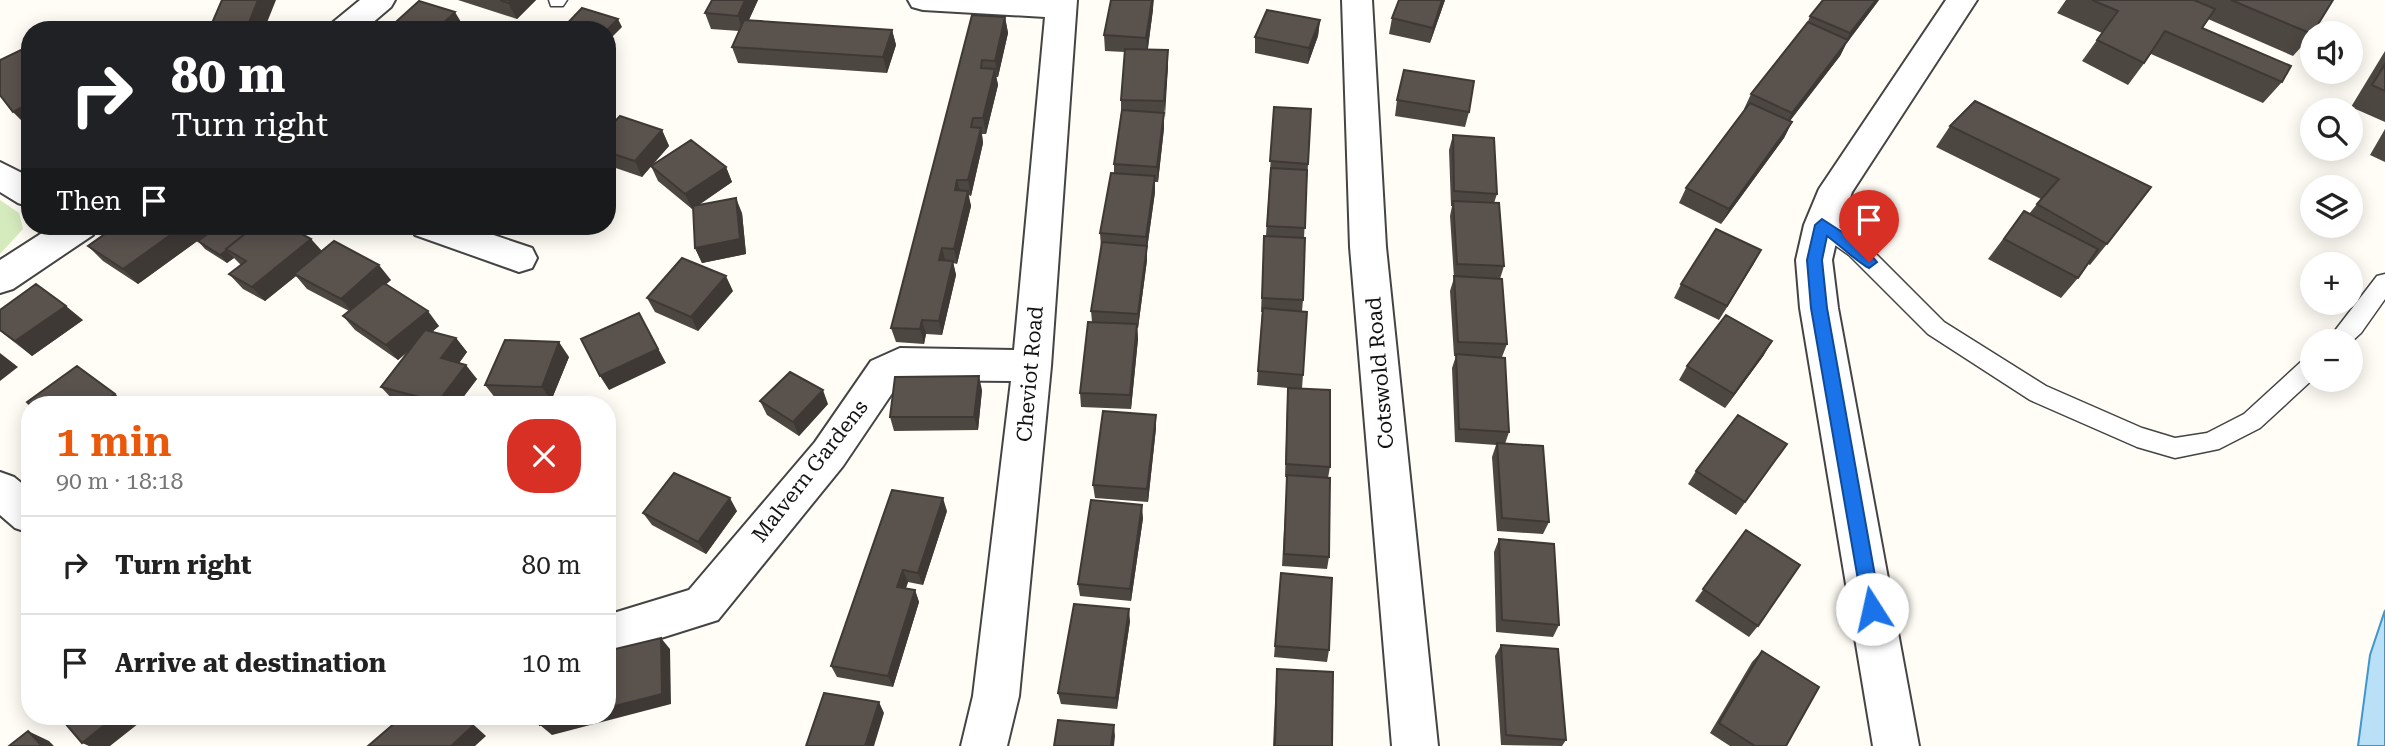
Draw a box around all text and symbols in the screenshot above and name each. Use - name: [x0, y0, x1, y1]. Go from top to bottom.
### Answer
- map controls: [2300, 21, 2363, 392]
- button: sound: [2300, 21, 2363, 84]
- text: 80 m: [171, 47, 286, 104]
- icon: right: [56, 49, 147, 140]
- button: search: [2300, 98, 2363, 161]
- text: Turn right: [171, 106, 328, 144]
- button: layers: [2300, 175, 2363, 238]
- icon: arrive: [135, 182, 173, 220]
- text: Then: [56, 186, 121, 216]
- pin: [1839, 190, 1899, 262]
- icon: arrive: [1850, 201, 1888, 239]
- button: +: [2300, 252, 2363, 315]
- street label: Cotswold Road: [1361, 295, 1399, 450]
- street label: Cheviot Road: [1012, 304, 1048, 443]
- button: −: [2300, 329, 2363, 392]
- street label: Malvern Gardens: [747, 395, 873, 547]
- text: 1 min: [56, 417, 172, 466]
- button: close: [507, 419, 581, 493]
- text: 90 m · 18:18: [56, 468, 183, 495]
- icon: right: [56, 546, 94, 584]
- text: Turn right: [115, 550, 251, 580]
- text: 80 m: [522, 550, 581, 580]
- position arrow: [1835, 572, 1909, 646]
- icon: arrive: [56, 644, 94, 682]
- text: Arrive at destination: [115, 648, 386, 678]
- text: 10 m: [522, 648, 581, 678]

